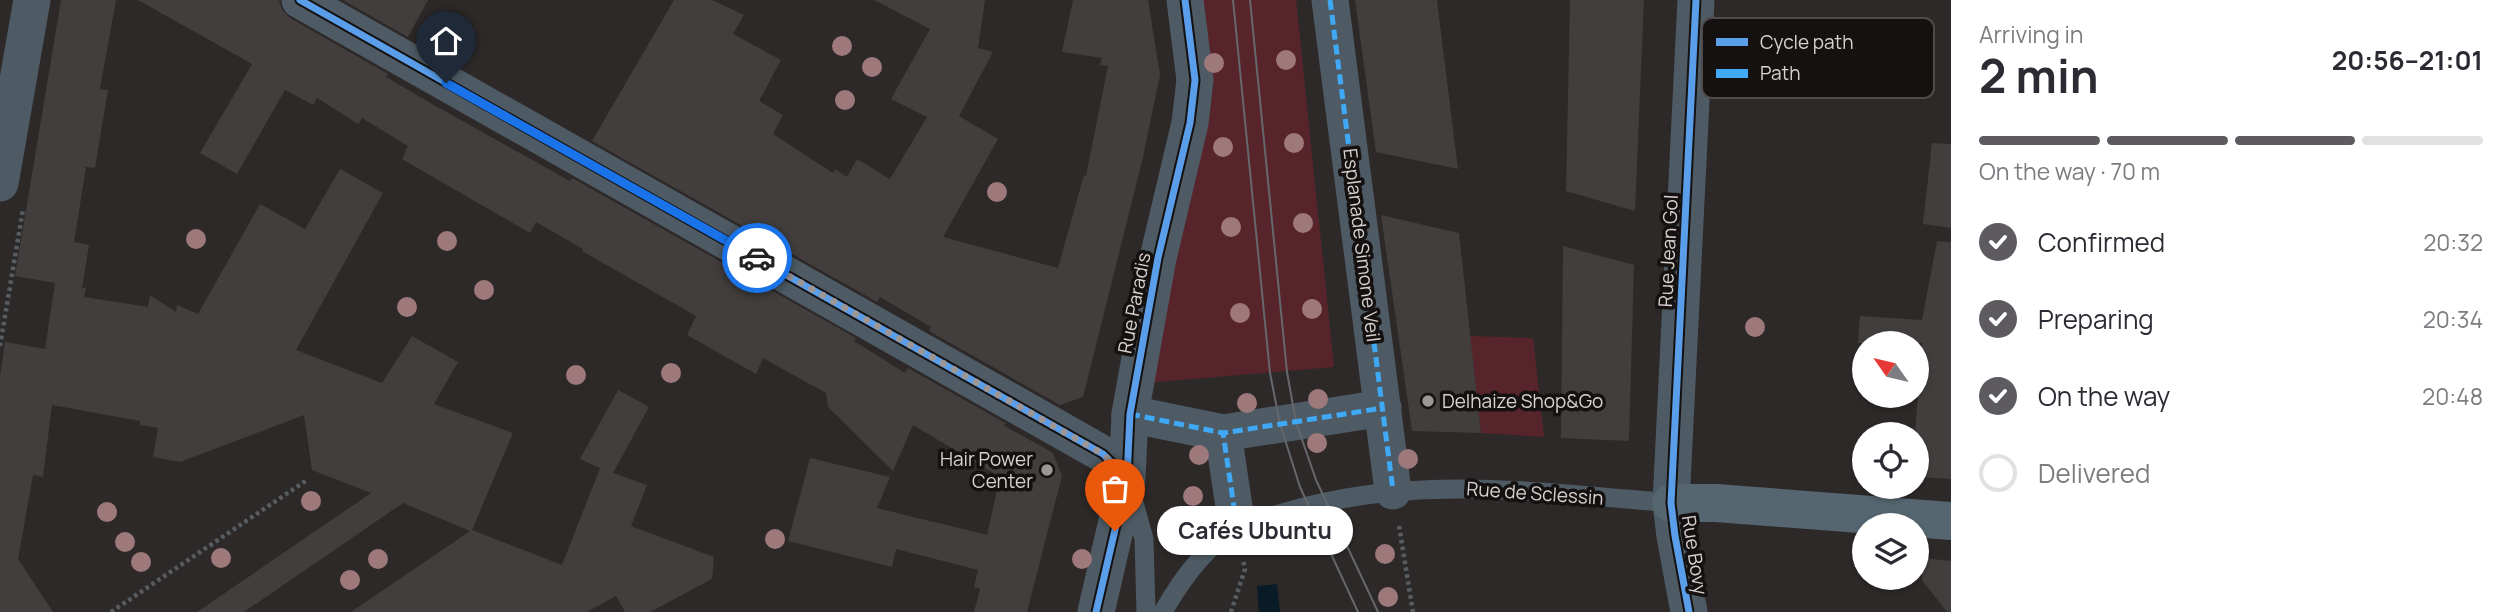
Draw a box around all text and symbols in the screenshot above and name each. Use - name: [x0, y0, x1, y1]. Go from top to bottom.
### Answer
- pin: [416, 11, 476, 83]
- legend: [1702, 18, 1934, 98]
- text: Arriving in: [1979, 18, 2084, 50]
- icon: home: [427, 22, 465, 60]
- text: Cycle path: [1760, 29, 1854, 55]
- text: 20:56–21:01: [2332, 42, 2483, 78]
- text: 2 min: [1979, 44, 2099, 107]
- text: Path: [1760, 60, 1800, 86]
- street label: Esplanade Simone Veil: [1337, 147, 1387, 343]
- text: On the way · 70 m: [1979, 155, 2160, 187]
- street label: Rue Jean Gol: [1652, 194, 1684, 308]
- courier: [722, 223, 792, 293]
- icon: check: [1979, 223, 2017, 261]
- text: Confirmed: [2038, 224, 2165, 260]
- text: 20:32: [2423, 226, 2483, 258]
- icon: car: [738, 239, 776, 277]
- street label: Rue Paradis: [1111, 250, 1157, 356]
- icon: check: [1979, 300, 2017, 338]
- text: Preparing: [2038, 301, 2154, 337]
- text: 20:34: [2423, 303, 2483, 335]
- north arrow: [1852, 331, 1928, 408]
- map controls: [1852, 331, 1929, 590]
- icon: check: [1979, 377, 2017, 415]
- text: On the way: [2038, 378, 2170, 414]
- text: 20:48: [2422, 380, 2483, 412]
- place label: Delhaize Shop&Go: [1442, 388, 1603, 414]
- marker: Delhaize Shop&Go: [1420, 393, 1436, 409]
- button: locate: [1852, 422, 1929, 499]
- place label: Hair Power Center: [940, 446, 1033, 494]
- text: Delivered: [2038, 455, 2150, 491]
- pin: [1085, 459, 1145, 531]
- marker: Hair Power Center: [1039, 462, 1055, 478]
- icon: bag: [1096, 470, 1134, 508]
- street label: Rue de Sclessin: [1466, 475, 1604, 511]
- callout: Cafés Ubuntu: [1157, 506, 1353, 556]
- street label: Rue Bovy: [1676, 513, 1714, 597]
- button: layers: [1852, 513, 1929, 590]
- text: Cafés Ubuntu: [1178, 514, 1332, 546]

